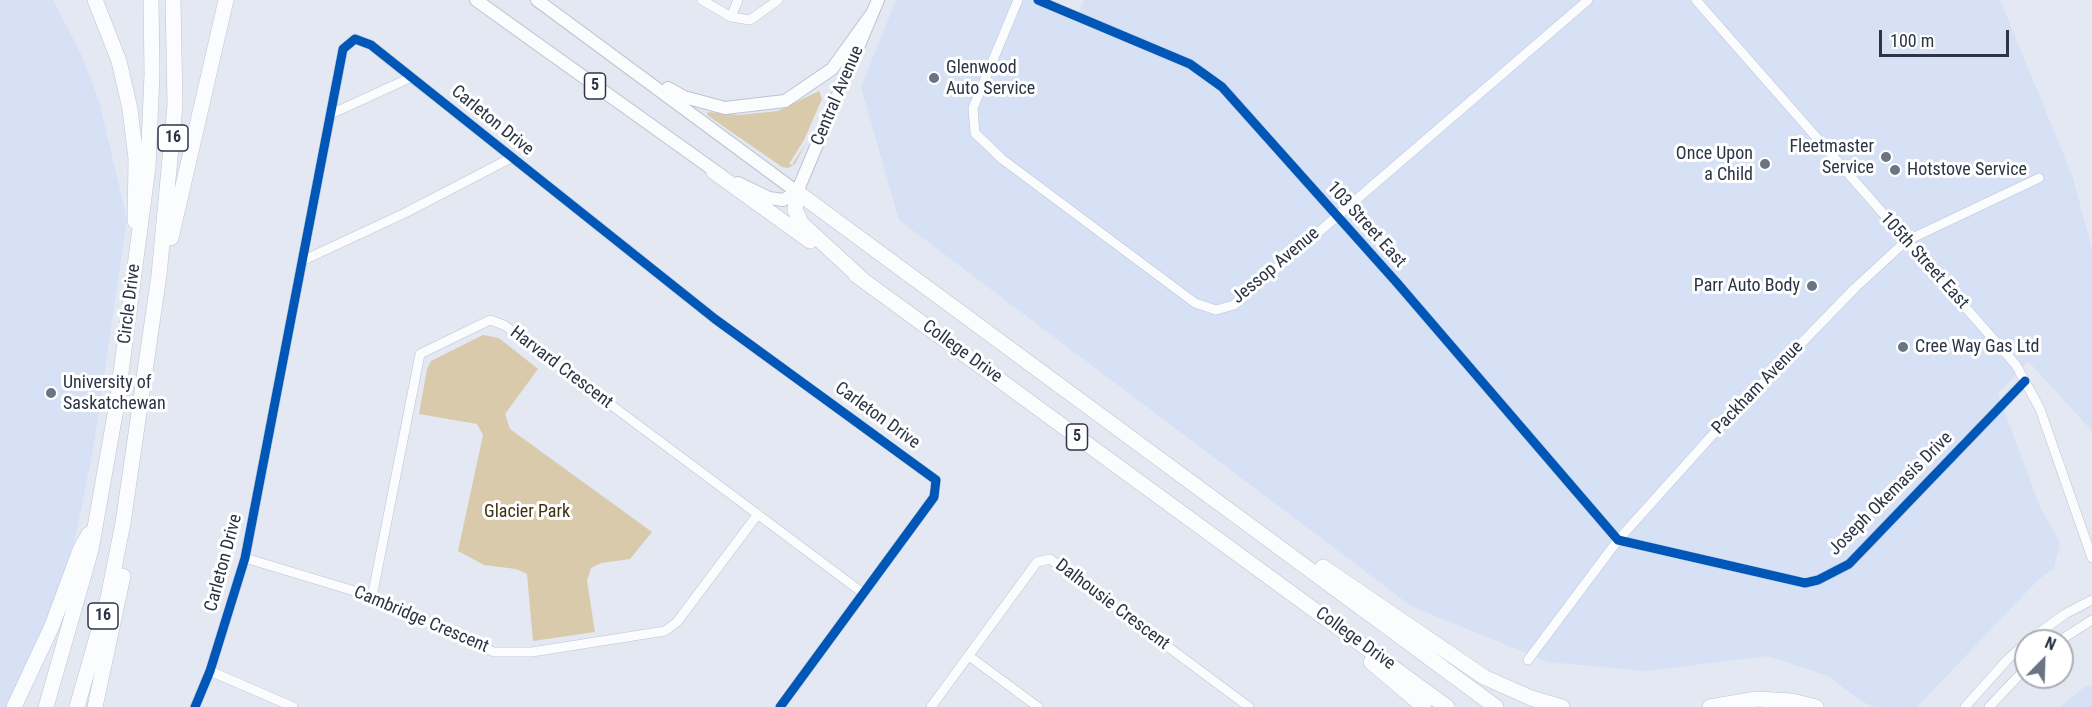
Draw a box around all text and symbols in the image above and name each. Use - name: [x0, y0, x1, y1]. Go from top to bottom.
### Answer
- scale bar: [1882, 18, 2012, 56]
- text: 100 m: [1890, 30, 1934, 51]
- street label: Central Avenue: [807, 43, 869, 149]
- place label: Glenwood Auto Service: [946, 57, 1035, 100]
- marker: Glenwood Auto Service: [927, 71, 941, 85]
- road number: 5: [584, 73, 606, 99]
- street label: Carleton Drive: [446, 81, 538, 161]
- road number: 16: [158, 125, 188, 151]
- place label: Fleetmaster Service: [1789, 136, 1874, 178]
- place label: Once Upon a Child: [1676, 143, 1753, 186]
- marker: Fleetmaster Service: [1879, 150, 1893, 164]
- marker: Once Upon a Child: [1758, 157, 1772, 171]
- place label: Hotstove Service: [1907, 159, 2027, 181]
- marker: Hotstove Service: [1888, 163, 1902, 177]
- street label: 103 Street East: [1322, 178, 1410, 272]
- street label: 105th Street East: [1875, 208, 1973, 314]
- street label: Jessop Avenue: [1228, 223, 1324, 309]
- street label: Circle Drive: [114, 263, 146, 345]
- place label: Parr Auto Body: [1694, 275, 1800, 297]
- marker: Parr Auto Body: [1805, 279, 1819, 293]
- street label: College Drive: [918, 316, 1006, 388]
- street label: Harvard Crescent: [505, 322, 617, 414]
- place label: Cree Way Gas Ltd: [1915, 336, 2039, 358]
- street label: Packham Avenue: [1708, 337, 1808, 439]
- marker: Cree Way Gas Ltd: [1896, 340, 1910, 354]
- place label: University of Saskatchewan: [63, 372, 166, 415]
- street label: Carleton Drive: [830, 378, 924, 454]
- marker: University of Saskatchewan: [44, 386, 58, 400]
- road number: 5: [1066, 424, 1088, 450]
- street label: Joseph Okemasis Drive: [1825, 428, 1957, 560]
- park label: Glacier Park: [484, 501, 570, 523]
- street label: Carleton Drive: [201, 512, 247, 614]
- street label: Dalhousie Crescent: [1051, 555, 1173, 655]
- street label: Cambridge Crescent: [350, 582, 492, 658]
- road number: 16: [88, 603, 118, 629]
- street label: College Drive: [1311, 603, 1399, 675]
- north arrow: [2014, 629, 2074, 689]
- text: N: [2042, 633, 2059, 654]

